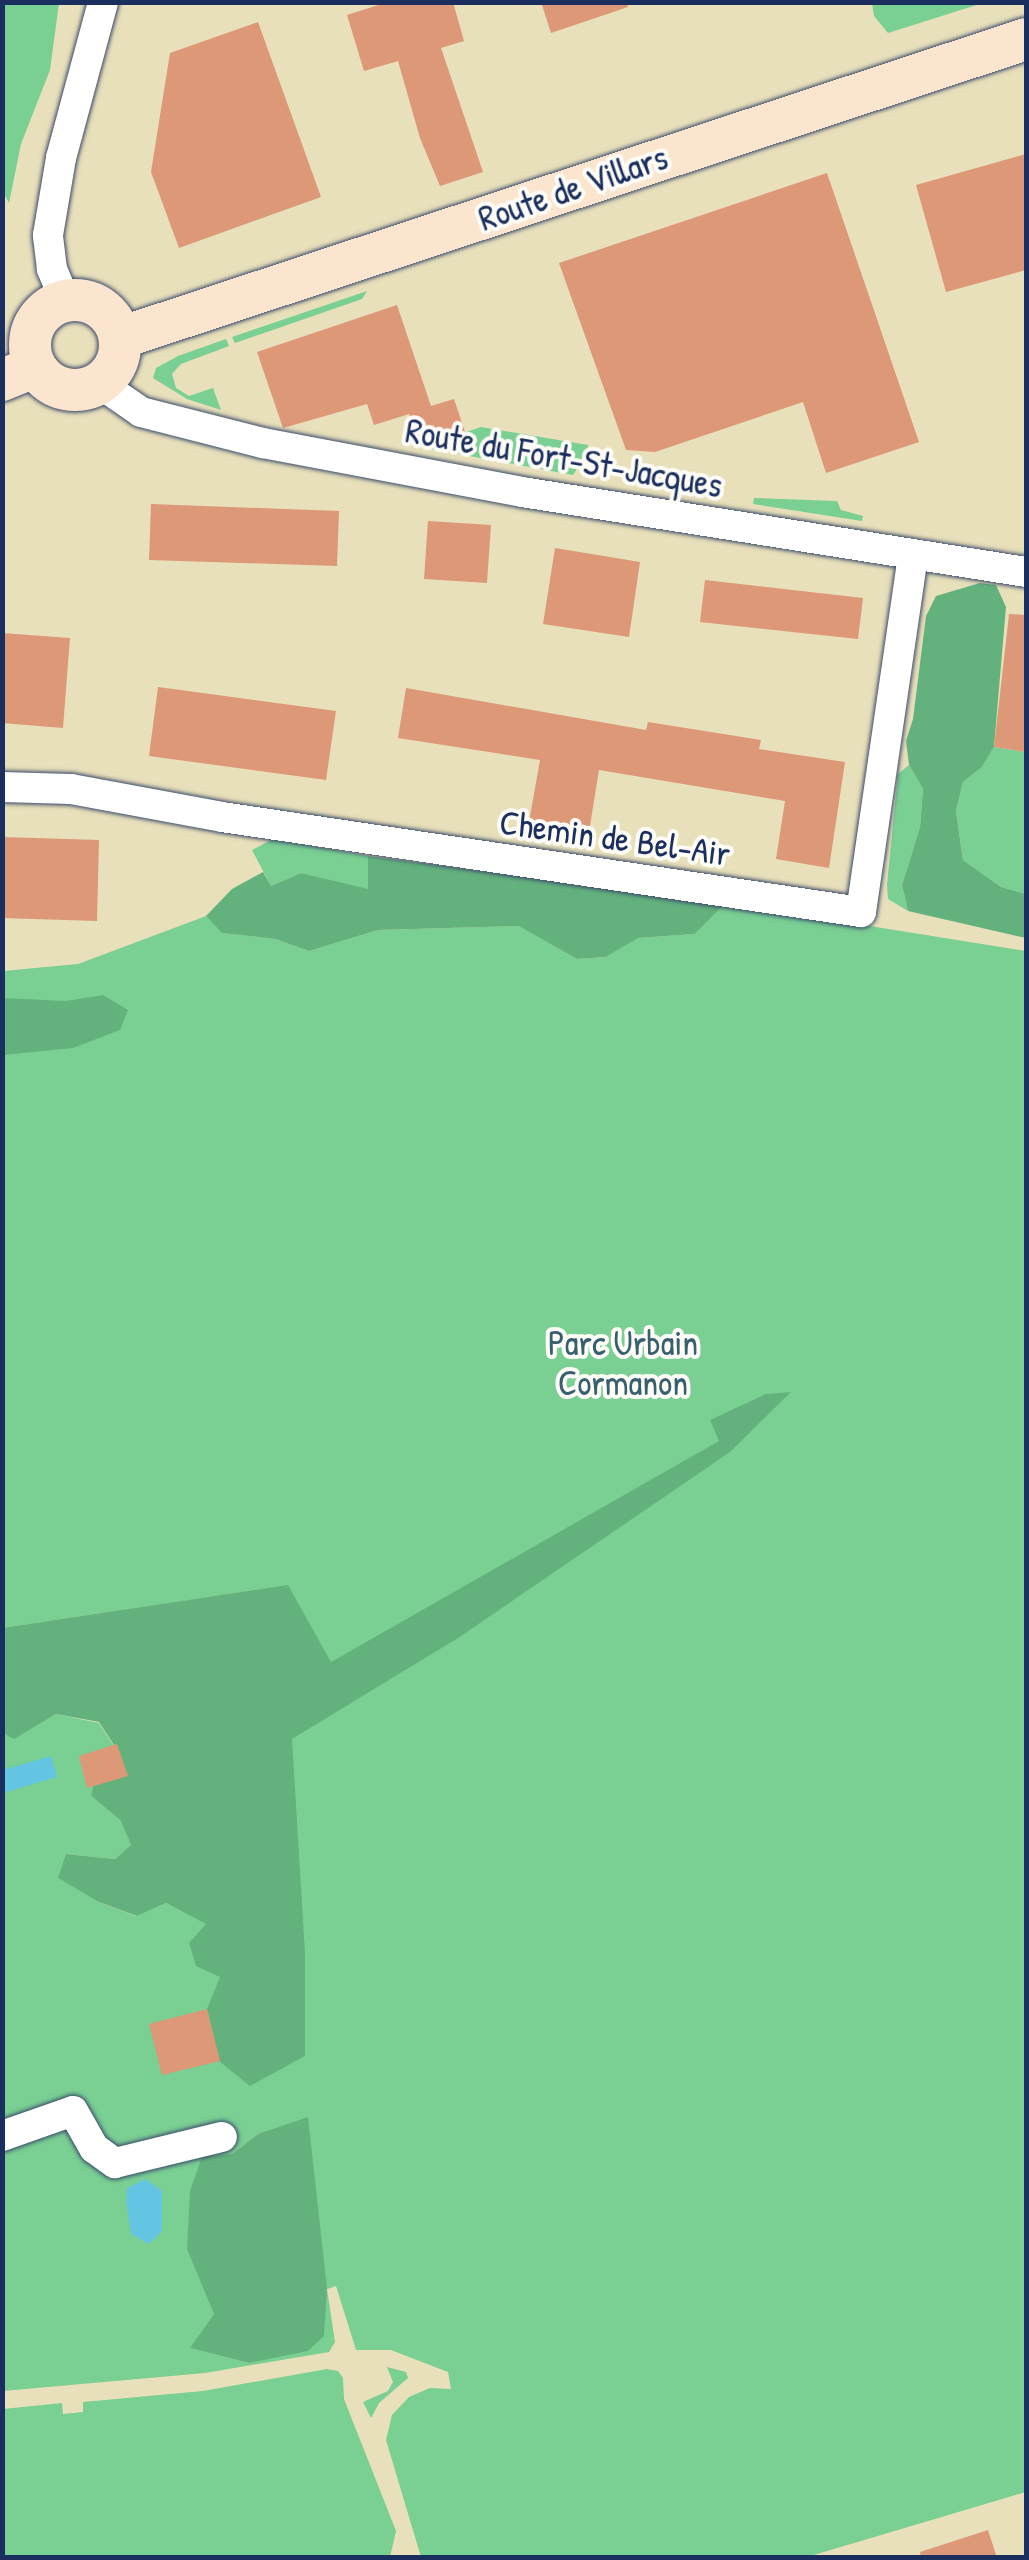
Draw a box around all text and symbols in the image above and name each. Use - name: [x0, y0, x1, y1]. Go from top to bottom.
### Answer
- street label: Route de Villars: [473, 136, 673, 240]
- street label: Route du Fort-St-Jacques: [402, 409, 726, 507]
- street label: Chemin de Bel-Air: [497, 801, 733, 875]
- park label: Parc Urbain Cormanon: [548, 1322, 698, 1404]

